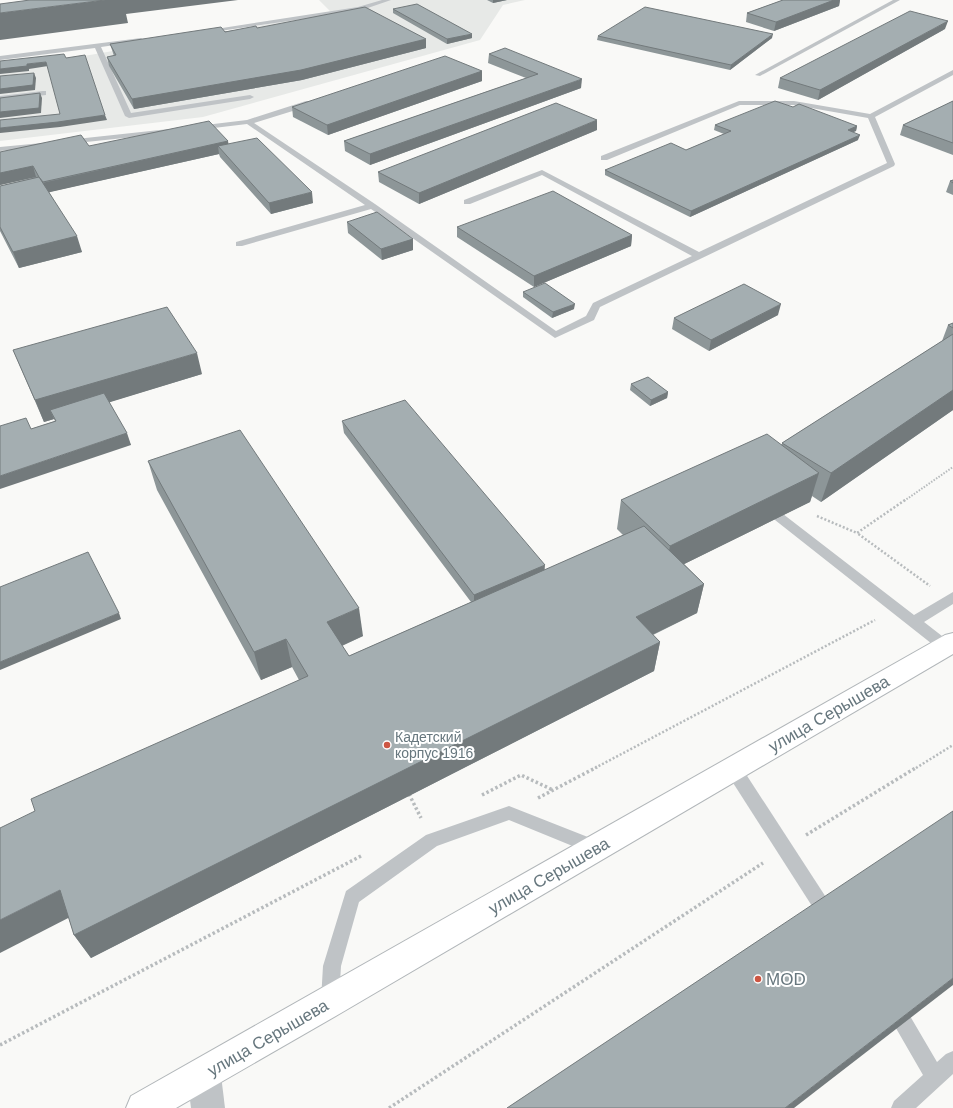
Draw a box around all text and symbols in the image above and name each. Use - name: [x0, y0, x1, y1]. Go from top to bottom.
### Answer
- street label: улица Серышева: [765, 671, 893, 756]
- place label: Кадетский корпус 1916: [395, 729, 474, 761]
- marker: Кадетский корпус 1916: [382, 740, 392, 750]
- street label: улица Серышева: [485, 833, 613, 918]
- place label: MOD: [766, 970, 806, 989]
- marker: MOD: [753, 974, 763, 984]
- street label: улица Серышева: [204, 995, 332, 1080]

